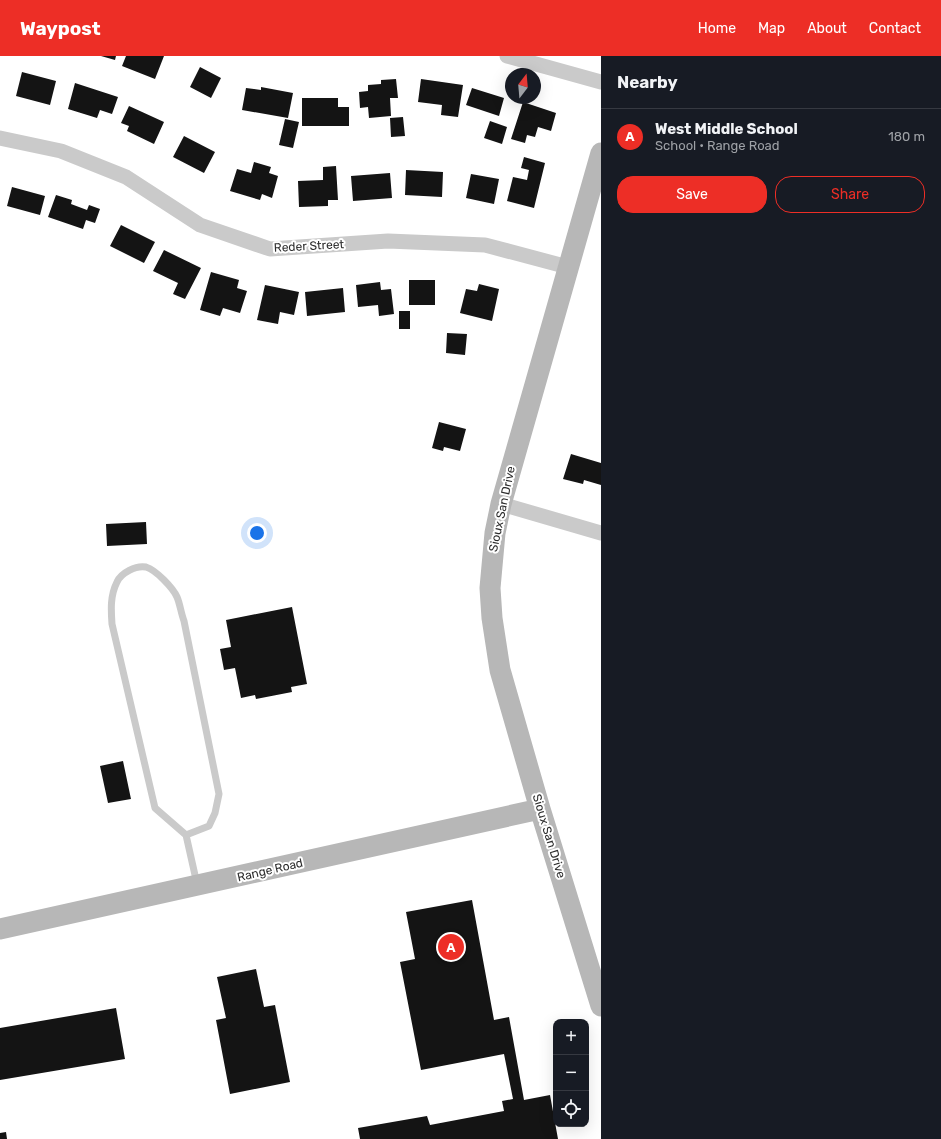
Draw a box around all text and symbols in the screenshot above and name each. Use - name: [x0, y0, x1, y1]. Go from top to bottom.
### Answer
- text: Waypost: [20, 17, 101, 40]
- text: Home: [698, 20, 736, 37]
- text: Map: [758, 20, 785, 37]
- text: About: [807, 20, 847, 37]
- text: Contact: [869, 20, 921, 37]
- north arrow: [505, 68, 541, 104]
- text: Nearby: [617, 72, 678, 92]
- text: West Middle School: [655, 120, 798, 138]
- text: A: [625, 129, 635, 144]
- text: 180 m: [888, 129, 925, 144]
- text: School · Range Road: [655, 138, 780, 153]
- button: Save: [617, 176, 767, 213]
- button: Share: [775, 176, 925, 213]
- street label: Reder Street: [274, 237, 345, 255]
- street label: Sioux San Drive: [486, 465, 518, 553]
- your location: [247, 523, 267, 543]
- street label: Sioux San Drive: [530, 792, 569, 880]
- street label: Range Road: [236, 856, 304, 884]
- pin: A: [438, 932, 464, 962]
- map controls: [553, 1019, 589, 1127]
- button: +: [553, 1019, 589, 1055]
- button: −: [553, 1055, 589, 1091]
- button: locate: [553, 1091, 589, 1127]

